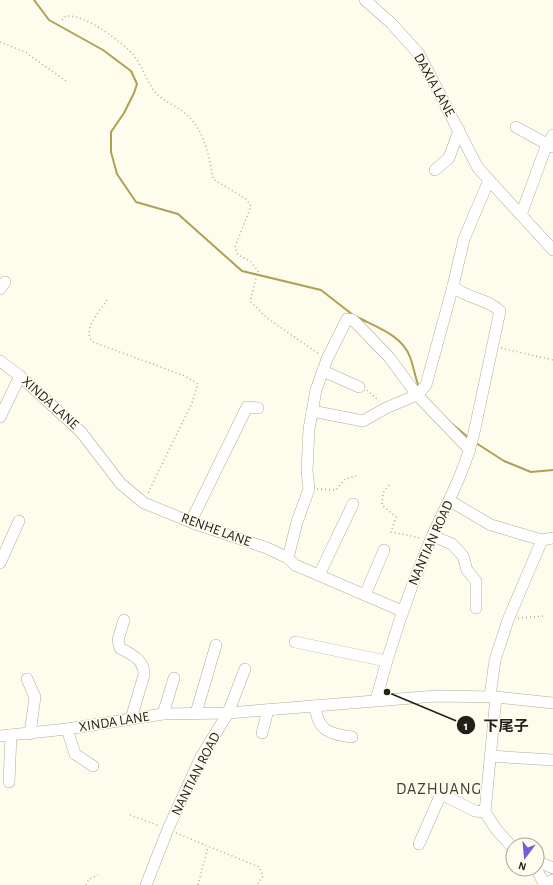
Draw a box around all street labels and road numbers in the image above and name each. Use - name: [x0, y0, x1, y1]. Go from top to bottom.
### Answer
- street label: DAXIA LANE: [411, 51, 457, 119]
- street label: XINDA LANE: [19, 374, 81, 432]
- street label: NANTIAN ROAD: [406, 499, 456, 587]
- street label: RENHE LANE: [179, 511, 253, 549]
- street label: XINDA LANE: [78, 709, 150, 734]
- street label: NANTIAN ROAD: [169, 730, 223, 818]

